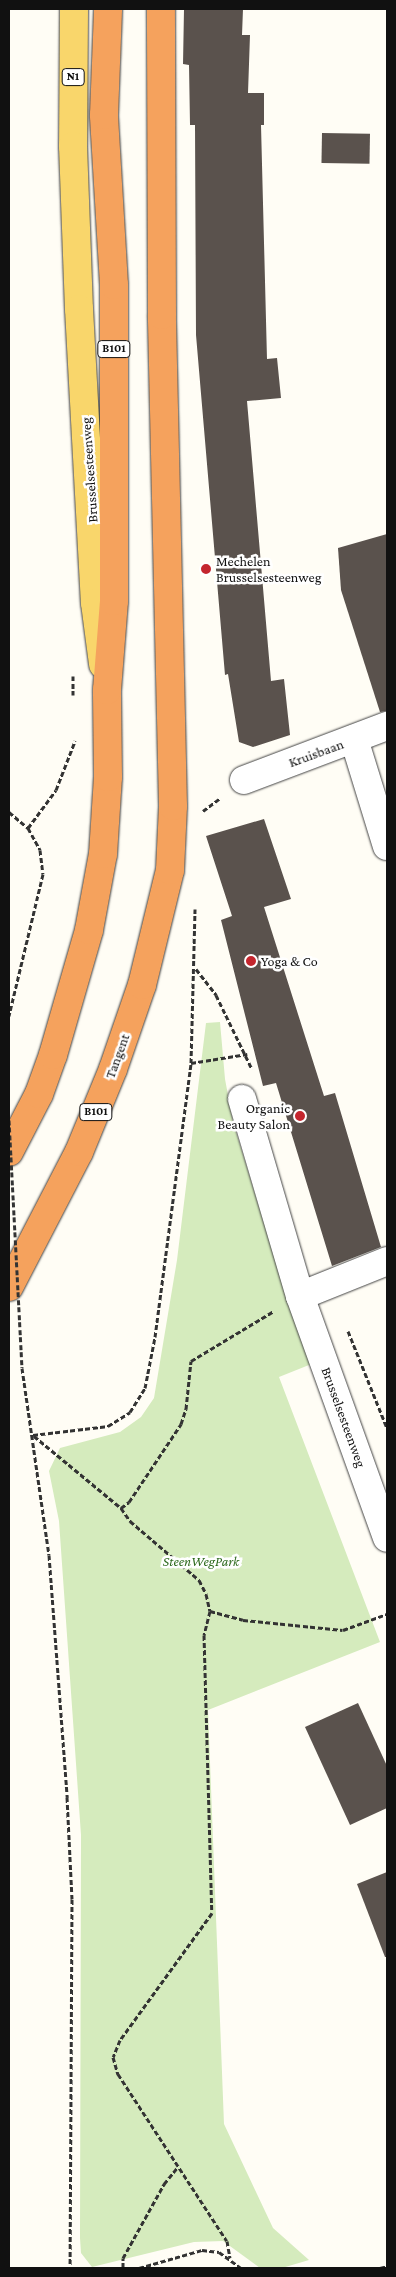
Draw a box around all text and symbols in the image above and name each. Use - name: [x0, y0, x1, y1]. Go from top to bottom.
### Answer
- road number: N1: [60, 68, 86, 86]
- road number: B101: [96, 339, 132, 358]
- street label: Brusselsesteenweg: [77, 417, 101, 523]
- place label: Mechelen Brusselsesteenweg: [216, 553, 321, 586]
- marker: Mechelen Brusselsesteenweg: [200, 563, 212, 575]
- street label: Kruisbaan: [286, 735, 346, 771]
- place label: Yoga & Co: [261, 953, 318, 969]
- marker: Yoga & Co: [245, 955, 257, 967]
- street label: Tangent: [101, 1031, 133, 1081]
- place label: Organic Beauty Salon: [217, 1100, 290, 1132]
- road number: B101: [78, 1102, 114, 1122]
- marker: Organic Beauty Salon: [294, 1110, 306, 1122]
- street label: Brusselsesteenweg: [318, 1365, 370, 1469]
- park label: SteenWegPark: [163, 1553, 239, 1569]

